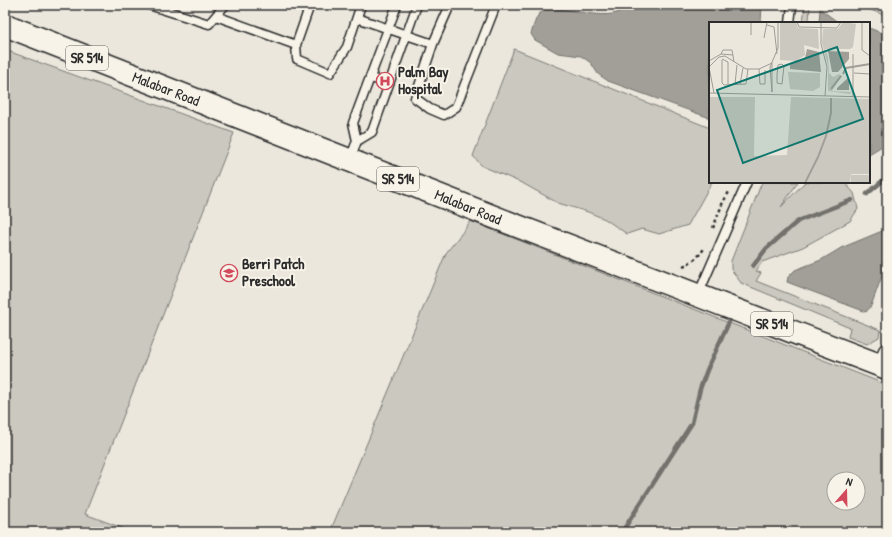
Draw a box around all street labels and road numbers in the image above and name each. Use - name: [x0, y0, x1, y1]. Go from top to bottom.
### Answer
- road number: SR 514: [66, 46, 108, 70]
- street label: Malabar Road: [129, 66, 203, 111]
- road number: SR 514: [377, 167, 419, 191]
- street label: Malabar Road: [432, 184, 505, 230]
- road number: SR 514: [751, 312, 793, 336]

